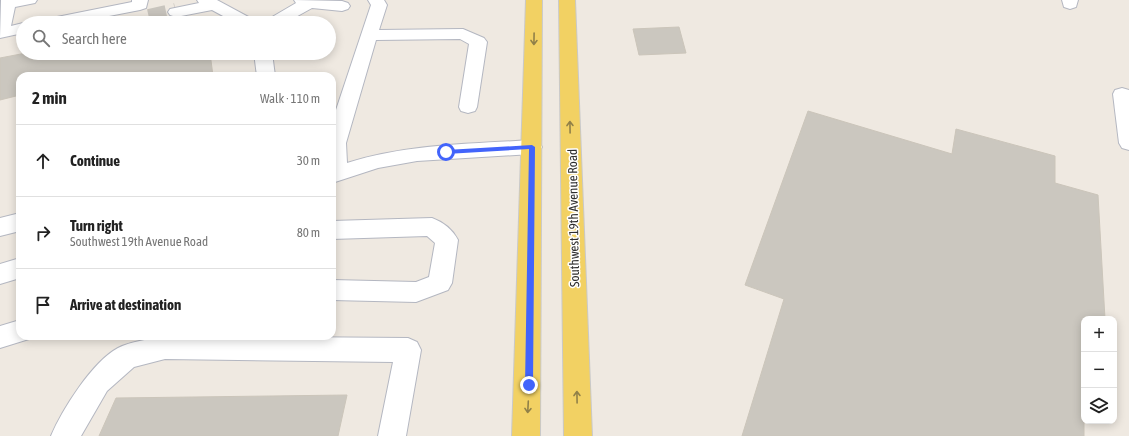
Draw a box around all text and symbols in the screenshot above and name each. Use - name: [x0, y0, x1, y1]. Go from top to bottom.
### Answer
- search box: [16, 16, 336, 60]
- icon: search: [30, 27, 52, 49]
- text: Search here: [62, 30, 127, 47]
- one-way arrow: [530, 32, 537, 45]
- text: 2 min: [32, 88, 67, 108]
- text: Walk · 110 m: [260, 91, 320, 106]
- one-way arrow: [567, 121, 574, 134]
- route start: [437, 143, 455, 161]
- street label: Southwest 19th Avenue Road: [565, 149, 582, 287]
- icon: ahead: [32, 150, 54, 172]
- text: Continue: [70, 152, 120, 169]
- text: 30 m: [297, 153, 320, 168]
- text: Turn right: [70, 217, 123, 234]
- icon: right: [32, 222, 54, 244]
- text: 80 m: [297, 225, 320, 240]
- text: Southwest 19th Avenue Road: [70, 234, 208, 249]
- icon: arrive: [32, 294, 54, 316]
- text: Arrive at destination: [70, 296, 181, 313]
- map controls: [1081, 316, 1117, 424]
- button: +: [1081, 316, 1117, 352]
- button: −: [1081, 352, 1117, 388]
- route end: [520, 376, 538, 394]
- button: layers: [1081, 388, 1117, 424]
- one-way arrow: [573, 391, 581, 404]
- one-way arrow: [524, 400, 532, 413]

